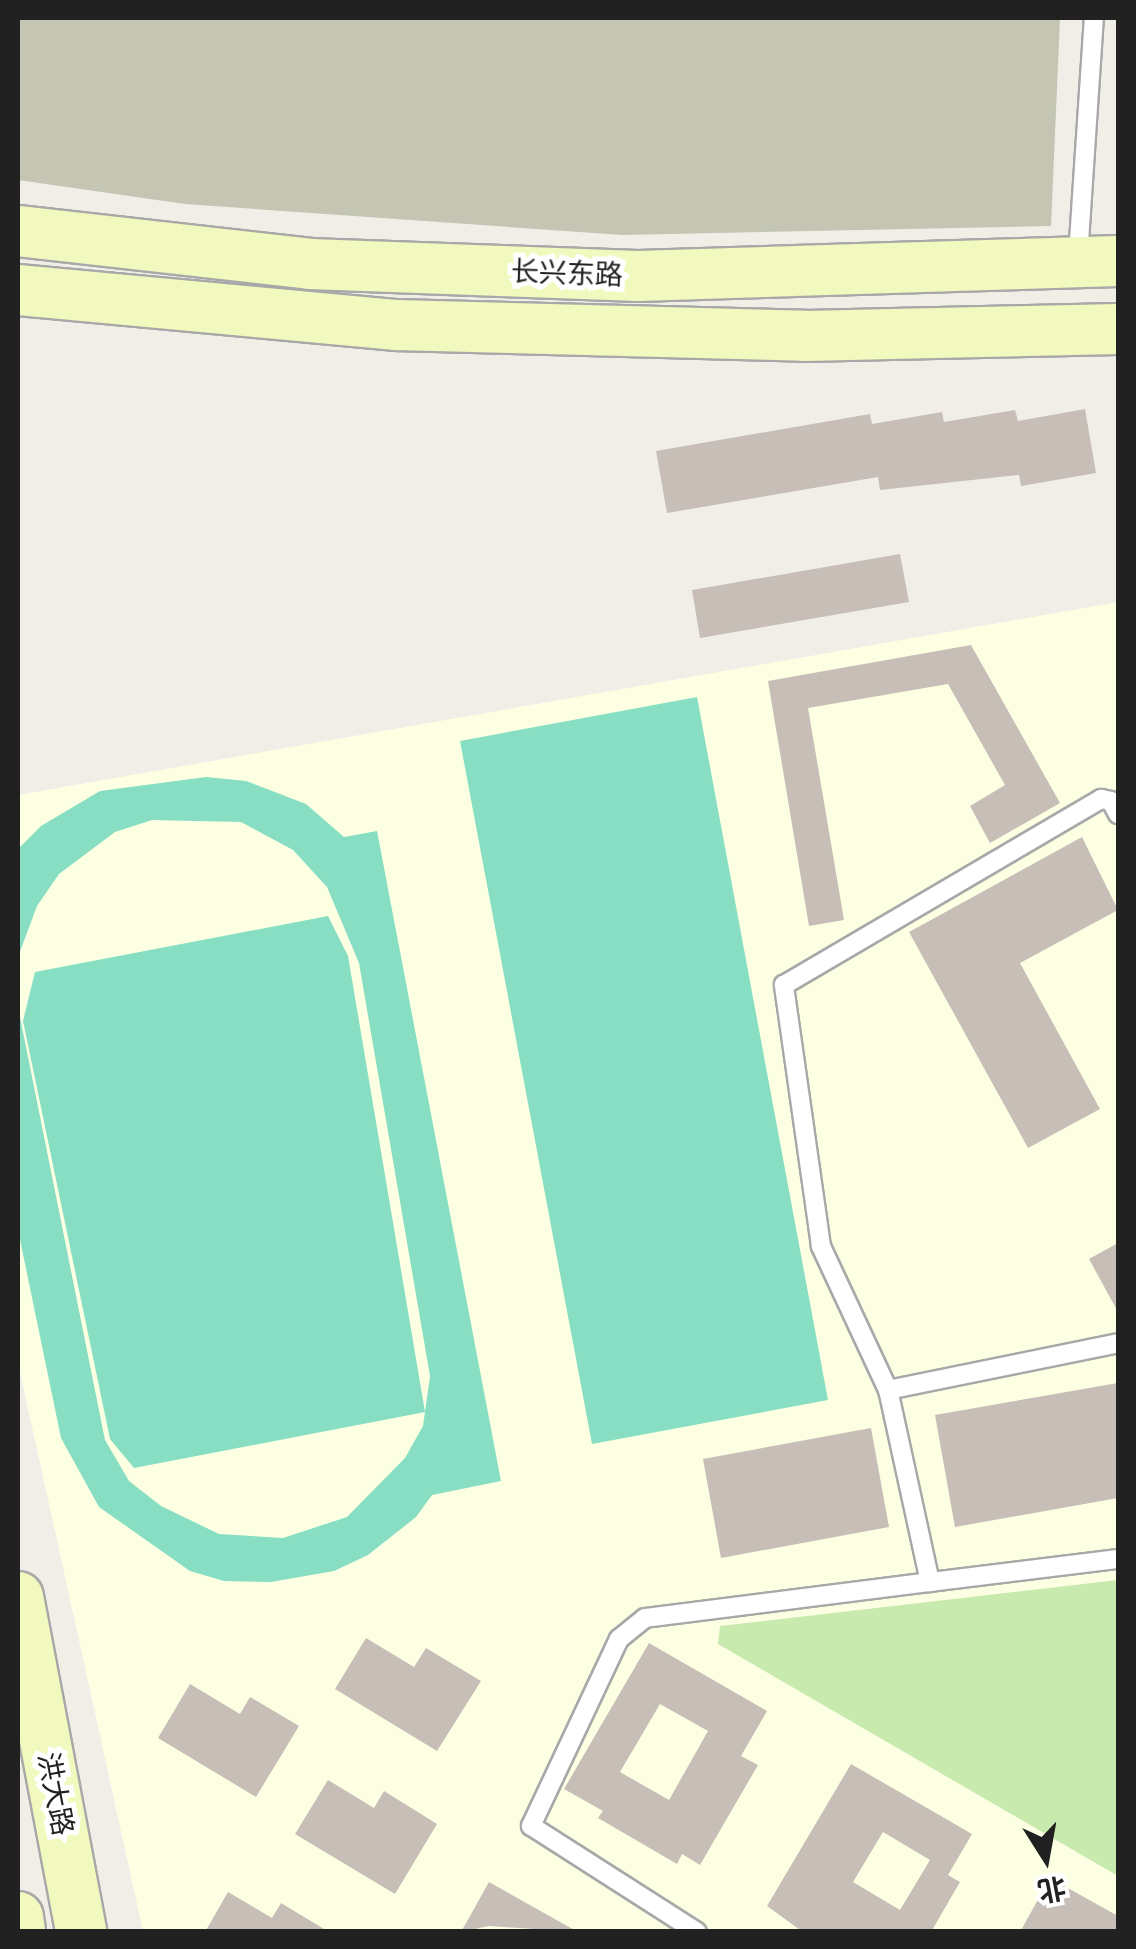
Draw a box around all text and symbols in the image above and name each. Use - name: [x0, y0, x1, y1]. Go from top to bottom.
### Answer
- street label: 长兴东路: [510, 255, 624, 293]
- street label: 洪大路: [30, 1750, 80, 1838]
- north arrow: [996, 1809, 1096, 1909]
- text: 北: [1035, 1870, 1069, 1908]

